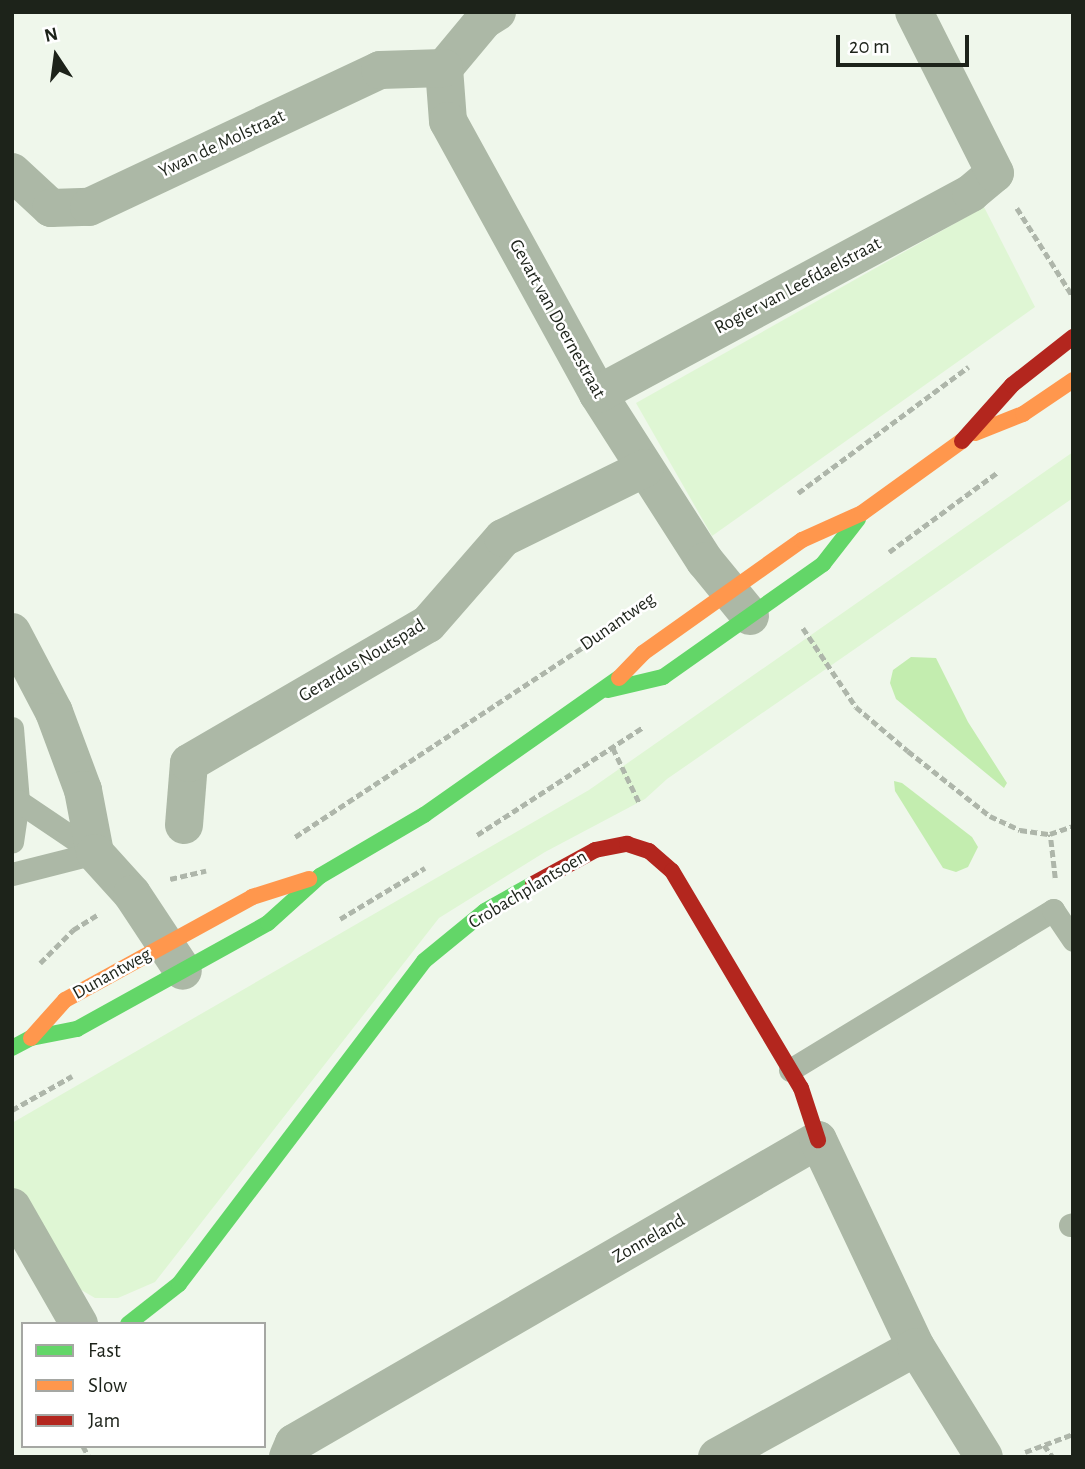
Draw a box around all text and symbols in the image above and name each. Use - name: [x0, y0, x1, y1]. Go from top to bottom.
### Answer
- north arrow: [21, 21, 91, 91]
- scale bar: [840, 21, 973, 65]
- text: N: [43, 24, 60, 46]
- text: 20 m: [849, 36, 890, 57]
- street label: Ywan de Molstraat: [155, 105, 289, 183]
- street label: Rogier van Leefdaelstraat: [711, 232, 885, 340]
- street label: Gevart van Doernestraat: [504, 235, 610, 403]
- street label: Dunantweg: [576, 588, 660, 656]
- street label: Gerardus Noutspad: [295, 614, 429, 708]
- street label: Crobachplantsoen: [465, 846, 591, 934]
- street label: Dunantweg: [69, 943, 155, 1005]
- street label: Zonneland: [609, 1209, 689, 1269]
- legend: [21, 1322, 266, 1448]
- text: Fast: [88, 1340, 121, 1361]
- text: Slow: [88, 1375, 127, 1396]
- text: Jam: [88, 1410, 120, 1431]

